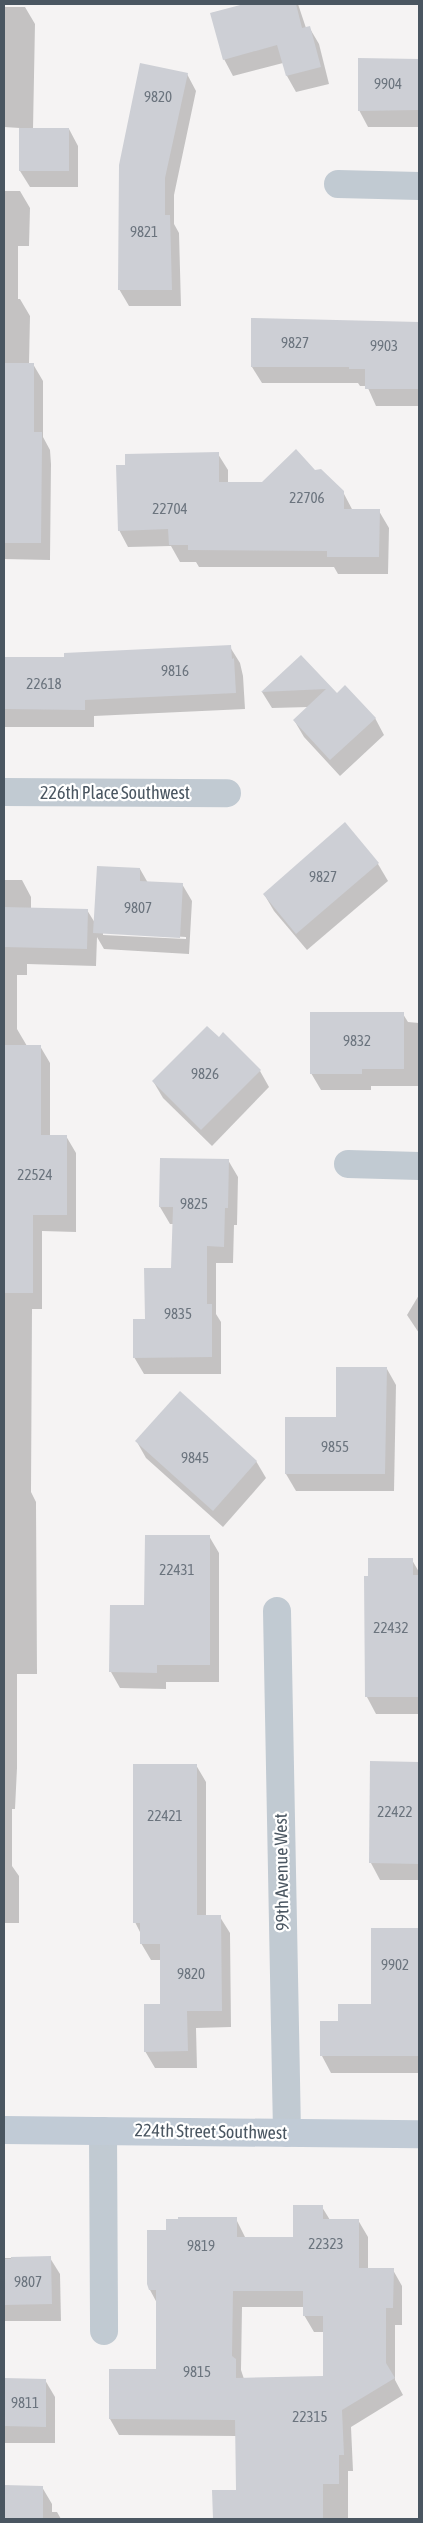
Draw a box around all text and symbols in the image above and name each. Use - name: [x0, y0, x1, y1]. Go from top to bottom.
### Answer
- house number: 9904: [374, 75, 402, 93]
- house number: 9820: [144, 88, 172, 106]
- house number: 9821: [130, 223, 158, 241]
- house number: 9827: [281, 334, 309, 352]
- house number: 9903: [370, 337, 398, 355]
- house number: 22706: [289, 489, 325, 507]
- house number: 22704: [152, 500, 188, 518]
- house number: 9816: [161, 662, 189, 680]
- house number: 22618: [26, 675, 62, 693]
- street label: 226th Place Southwest: [40, 782, 190, 804]
- house number: 9827: [309, 868, 337, 886]
- house number: 9807: [124, 899, 152, 917]
- house number: 9832: [343, 1032, 371, 1050]
- house number: 9826: [191, 1065, 219, 1083]
- house number: 22524: [17, 1166, 53, 1184]
- house number: 9825: [180, 1195, 208, 1213]
- house number: 9835: [164, 1305, 192, 1323]
- house number: 9855: [321, 1438, 349, 1456]
- house number: 9845: [181, 1449, 209, 1467]
- house number: 22431: [159, 1561, 195, 1579]
- house number: 22432: [373, 1619, 409, 1637]
- house number: 22422: [377, 1803, 413, 1821]
- house number: 22421: [147, 1807, 183, 1825]
- street label: 99th Avenue West: [270, 1813, 294, 1931]
- house number: 9902: [381, 1956, 409, 1974]
- house number: 9820: [177, 1965, 205, 1983]
- street label: 224th Street Southwest: [135, 2120, 287, 2144]
- house number: 22323: [308, 2235, 344, 2253]
- house number: 9819: [187, 2237, 215, 2255]
- house number: 9807: [14, 2273, 42, 2291]
- house number: 9815: [183, 2363, 211, 2381]
- house number: 9811: [11, 2394, 39, 2412]
- house number: 22315: [292, 2408, 328, 2426]

